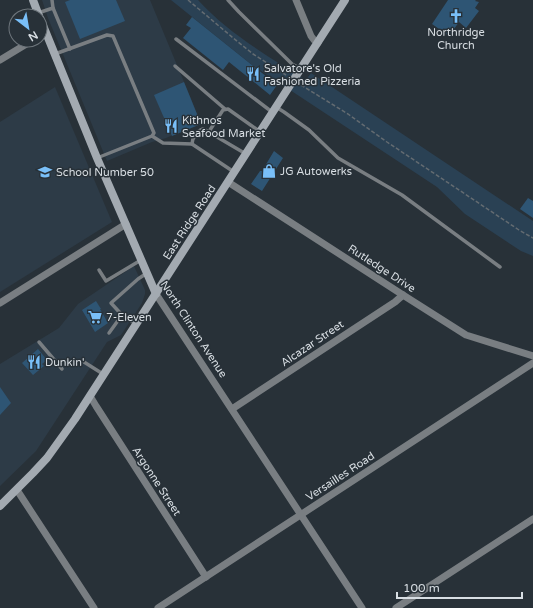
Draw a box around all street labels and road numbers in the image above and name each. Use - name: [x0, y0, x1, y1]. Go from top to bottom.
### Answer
- street label: East Ridge Road: [160, 182, 218, 262]
- street label: Rutledge Drive: [346, 242, 418, 295]
- street label: North Clinton Avenue: [157, 278, 230, 380]
- street label: Alcazar Street: [278, 318, 346, 369]
- street label: Argonne Street: [129, 444, 184, 518]
- street label: Versailles Road: [304, 449, 377, 503]

